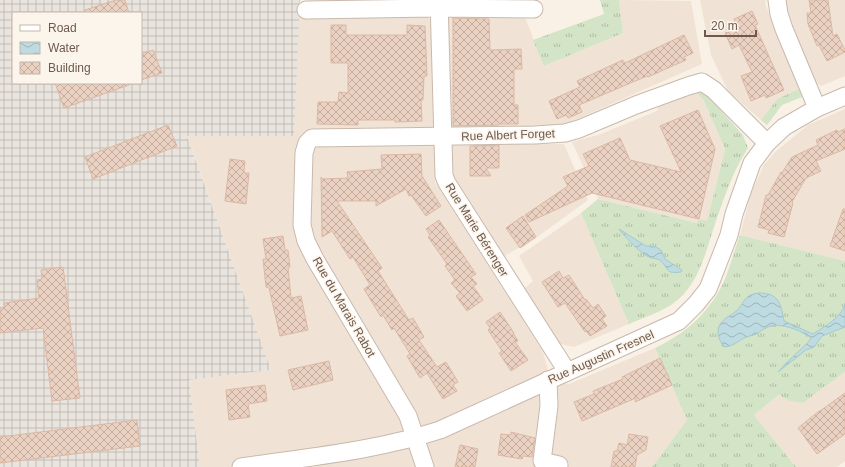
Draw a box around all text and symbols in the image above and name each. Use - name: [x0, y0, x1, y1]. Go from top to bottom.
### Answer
- legend: [12, 12, 142, 84]
- scale bar: [705, 12, 756, 38]
- text: 20 m: [711, 19, 738, 33]
- text: Road: [48, 21, 77, 35]
- text: Water: [48, 41, 80, 55]
- text: Building: [48, 61, 91, 75]
- street label: Rue Albert Forget: [461, 126, 556, 144]
- street label: Rue Marie Bérenger: [442, 180, 512, 280]
- street label: Rue du Marais Rabot: [310, 254, 379, 360]
- street label: Rue Augustin Fresnel: [546, 327, 656, 387]

